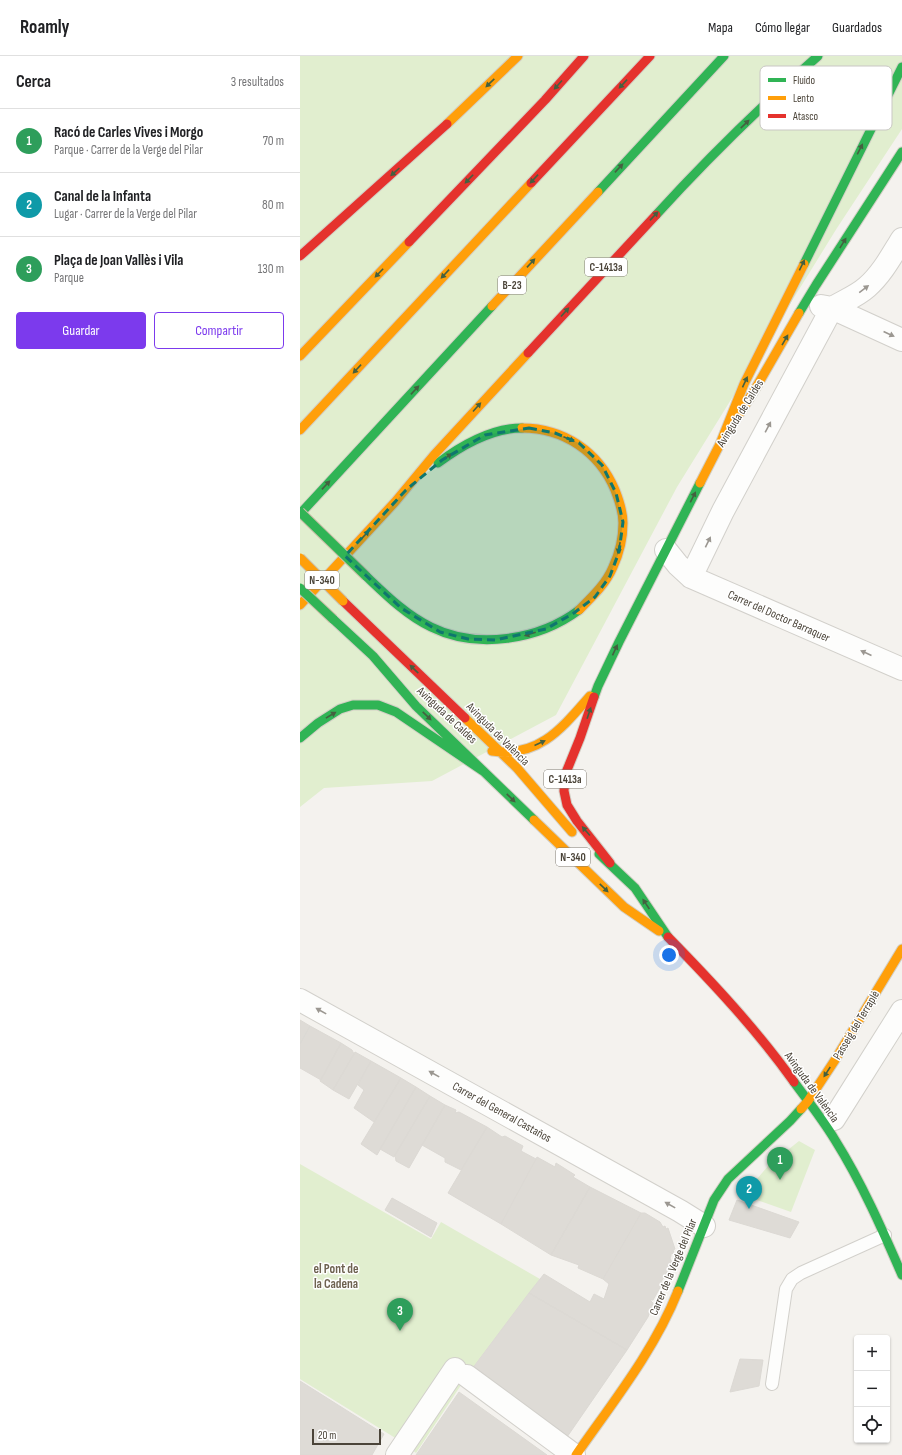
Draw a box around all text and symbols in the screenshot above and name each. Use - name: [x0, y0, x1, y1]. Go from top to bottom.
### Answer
- text: Roamly: [20, 16, 70, 39]
- text: Mapa: [708, 19, 733, 36]
- text: Cómo llegar: [755, 19, 810, 36]
- text: Guardados: [832, 19, 882, 36]
- legend: [760, 66, 892, 130]
- text: Cerca: [16, 72, 51, 92]
- text: 3 resultados: [231, 74, 284, 90]
- text: Fluido: [793, 74, 815, 87]
- one-way arrow: [485, 78, 495, 88]
- one-way arrow: [553, 80, 563, 90]
- one-way arrow: [619, 80, 628, 89]
- text: Lento: [793, 92, 814, 105]
- text: Atasco: [792, 110, 819, 123]
- one-way arrow: [740, 119, 750, 129]
- text: Racó de Carles Vives i Morgo: [54, 123, 203, 142]
- text: 1: [26, 133, 32, 149]
- text: 70 m: [263, 133, 284, 149]
- text: Parque · Carrer de la Verge del Pilar: [54, 142, 203, 158]
- one-way arrow: [857, 143, 864, 155]
- one-way arrow: [615, 163, 624, 173]
- one-way arrow: [390, 167, 400, 177]
- one-way arrow: [465, 175, 474, 184]
- one-way arrow: [530, 175, 539, 184]
- text: Canal de la Infanta: [54, 187, 151, 206]
- text: 2: [26, 197, 32, 213]
- text: 80 m: [262, 197, 284, 213]
- text: Lugar · Carrer de la Verge del Pilar: [54, 206, 197, 222]
- one-way arrow: [649, 211, 658, 221]
- one-way arrow: [839, 238, 847, 248]
- text: Plaça de Joan Vallès i Vila: [54, 251, 183, 270]
- one-way arrow: [526, 258, 536, 268]
- road number: C-1413a: [585, 258, 627, 276]
- one-way arrow: [799, 260, 805, 271]
- text: 3: [26, 261, 32, 277]
- text: 130 m: [258, 261, 284, 277]
- one-way arrow: [374, 268, 384, 278]
- one-way arrow: [441, 269, 450, 280]
- text: Parque: [54, 270, 84, 286]
- road number: B-23: [498, 276, 526, 294]
- one-way arrow: [858, 285, 869, 293]
- one-way arrow: [560, 307, 569, 316]
- button: Guardar: [16, 312, 146, 349]
- button: Compartir: [154, 312, 284, 349]
- one-way arrow: [884, 331, 895, 337]
- one-way arrow: [781, 334, 788, 346]
- one-way arrow: [353, 365, 362, 374]
- one-way arrow: [742, 376, 748, 388]
- street label: Avinguda de Caldes: [713, 377, 767, 451]
- one-way arrow: [410, 385, 419, 395]
- one-way arrow: [473, 402, 482, 413]
- one-way arrow: [765, 421, 771, 433]
- one-way arrow: [564, 437, 576, 443]
- one-way arrow: [441, 453, 453, 460]
- one-way arrow: [322, 480, 331, 490]
- one-way arrow: [690, 492, 696, 503]
- one-way arrow: [360, 530, 369, 541]
- one-way arrow: [705, 536, 711, 548]
- one-way arrow: [616, 542, 622, 555]
- road number: N-340: [305, 571, 339, 589]
- street label: Carrer del Doctor Barraquer: [725, 587, 833, 646]
- one-way arrow: [524, 631, 536, 637]
- one-way arrow: [612, 645, 618, 656]
- one-way arrow: [860, 650, 872, 656]
- one-way arrow: [409, 664, 419, 674]
- street label: Avinguda de Caldes: [413, 683, 480, 747]
- street label: Avinguda de València: [462, 699, 533, 769]
- one-way arrow: [586, 706, 592, 718]
- one-way arrow: [325, 711, 337, 718]
- one-way arrow: [422, 712, 432, 721]
- one-way arrow: [534, 740, 546, 746]
- road number: C-1413a: [544, 770, 586, 788]
- one-way arrow: [506, 793, 516, 803]
- one-way arrow: [582, 827, 591, 836]
- road number: N-340: [556, 848, 590, 866]
- one-way arrow: [599, 883, 609, 893]
- one-way arrow: [642, 899, 650, 910]
- your location: [659, 945, 679, 965]
- street label: Passeig del Terraplè: [830, 988, 883, 1063]
- one-way arrow: [315, 1008, 326, 1014]
- street label: Avinguda de València: [780, 1048, 842, 1126]
- one-way arrow: [823, 1067, 831, 1077]
- one-way arrow: [428, 1071, 440, 1078]
- street label: Carrer del General Castaños: [450, 1079, 554, 1146]
- pin: 1: [767, 1147, 793, 1180]
- pin: 2: [736, 1176, 762, 1209]
- one-way arrow: [664, 1202, 676, 1209]
- street label: Carrer de la Verge del Pilar: [646, 1216, 701, 1318]
- district label: el Pont de la Cadena: [313, 1261, 359, 1292]
- pin: 3: [387, 1298, 413, 1331]
- map controls: [854, 1335, 890, 1443]
- button: +: [854, 1335, 890, 1371]
- button: −: [854, 1371, 890, 1407]
- button: locate: [854, 1407, 890, 1443]
- scale bar: [312, 1427, 381, 1446]
- text: 20 m: [318, 1429, 336, 1442]

